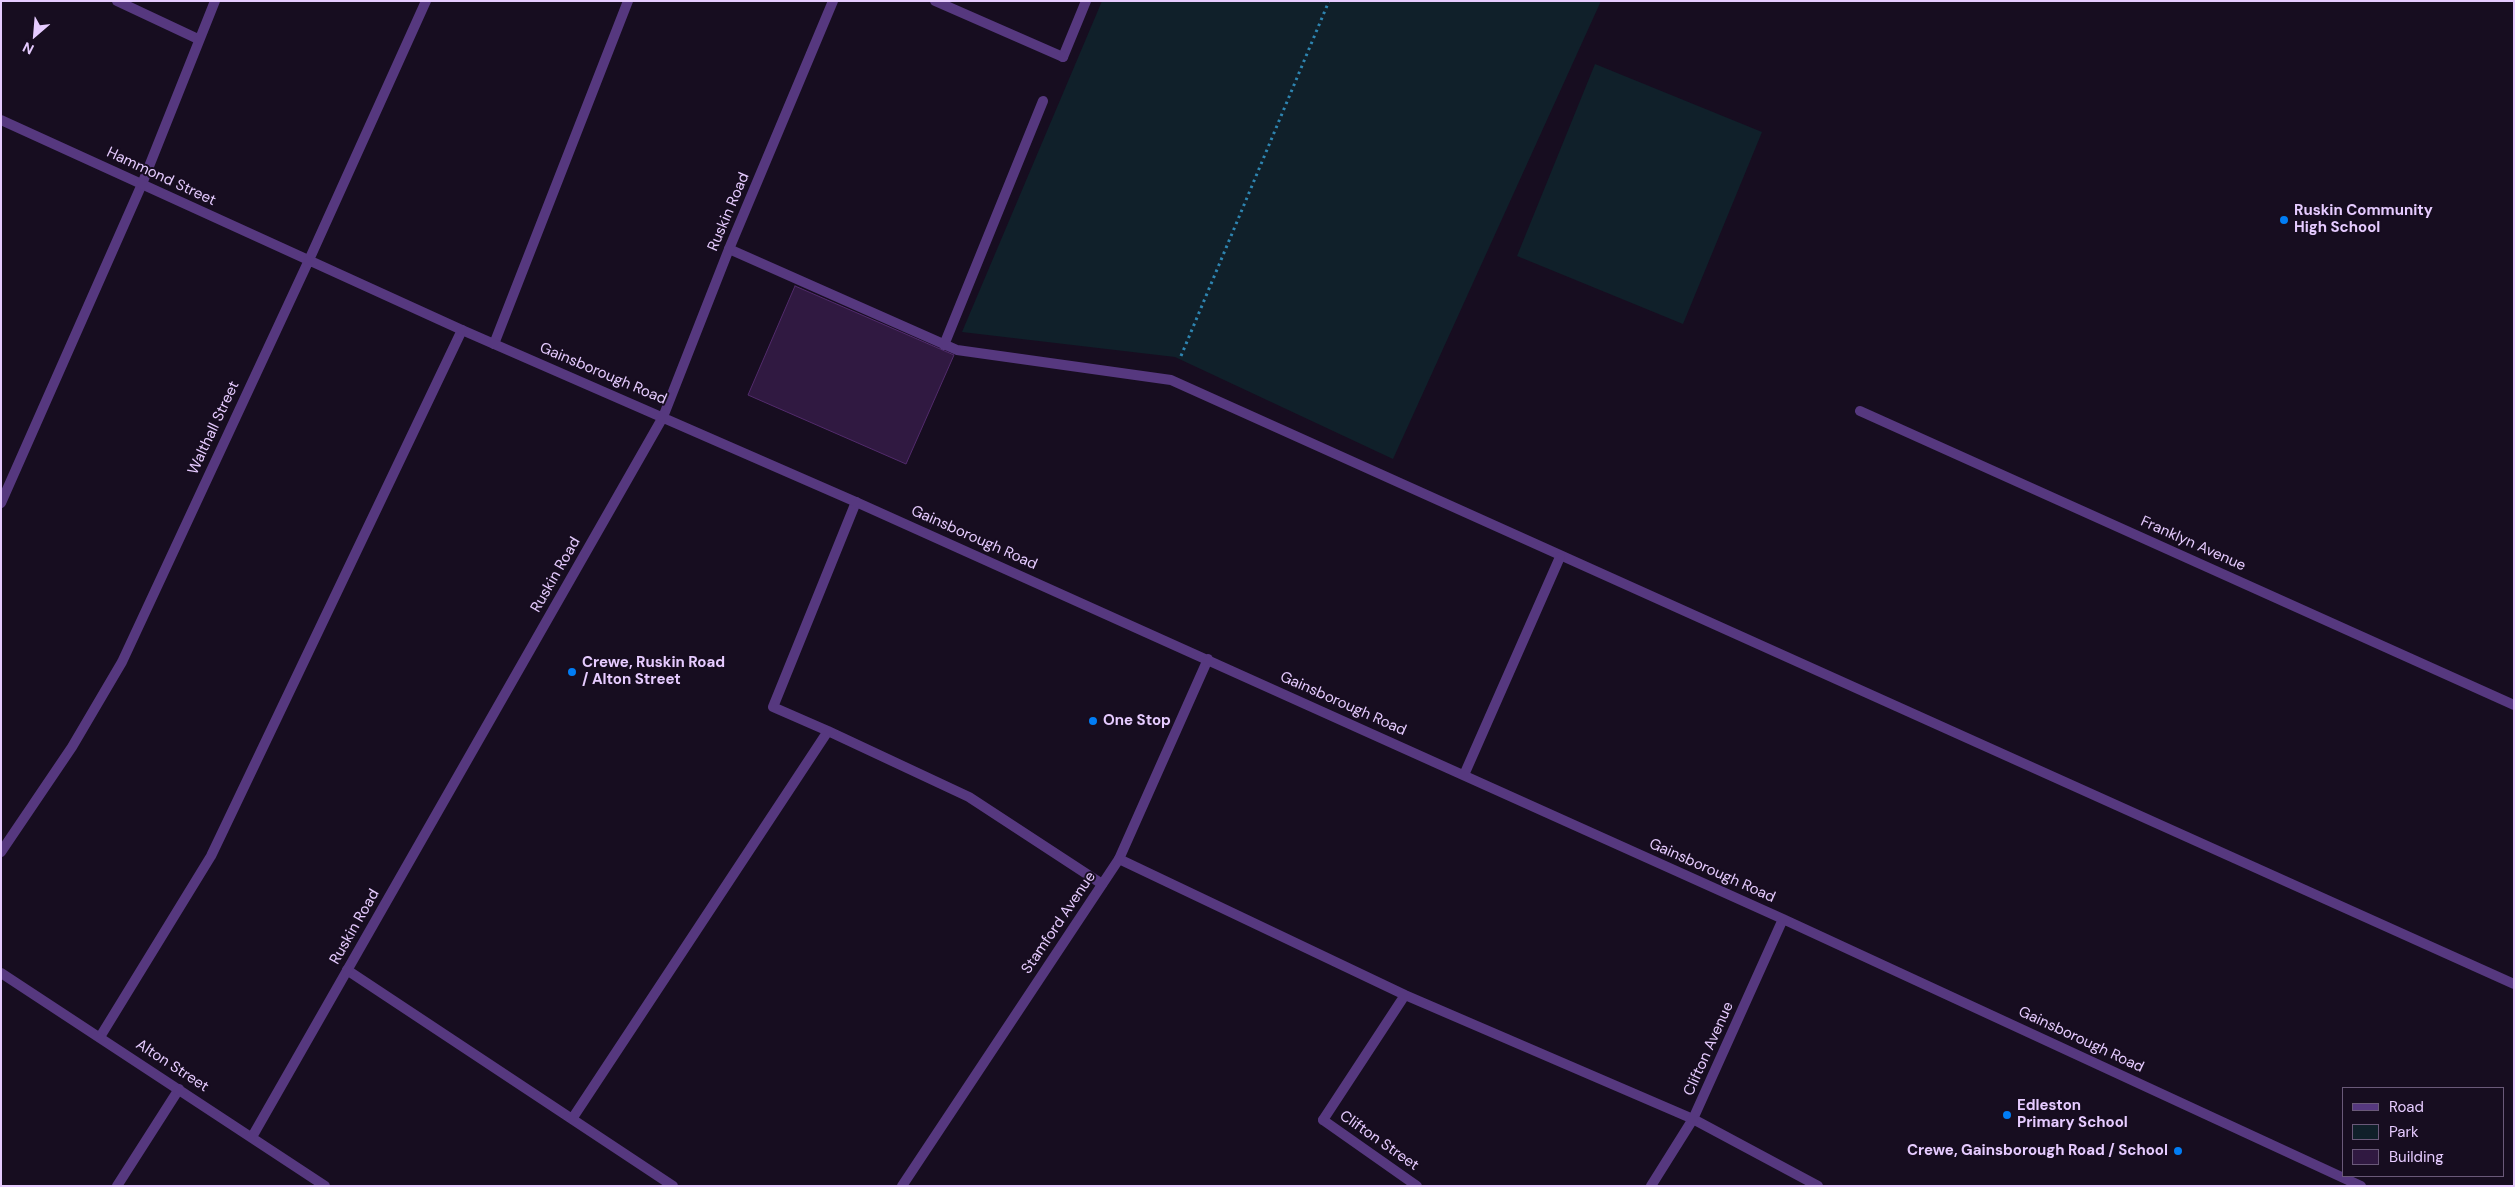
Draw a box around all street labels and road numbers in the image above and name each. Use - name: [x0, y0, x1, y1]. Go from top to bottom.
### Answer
- street label: Hammond Street: [103, 144, 219, 210]
- street label: Ruskin Road: [704, 170, 754, 254]
- street label: Gainsborough Road: [537, 339, 669, 409]
- street label: Walthall Street: [184, 378, 244, 478]
- street label: Gainsborough Road: [908, 502, 1040, 574]
- street label: Franklyn Avenue: [2138, 513, 2248, 575]
- street label: Ruskin Road: [527, 534, 585, 616]
- street label: Gainsborough Road: [1277, 668, 1409, 740]
- street label: Gainsborough Road: [1646, 835, 1778, 907]
- street label: Stamford Avenue: [1018, 868, 1100, 978]
- street label: Ruskin Road: [326, 886, 384, 968]
- street label: Clifton Avenue: [1680, 999, 1738, 1099]
- street label: Gainsborough Road: [2015, 1003, 2147, 1077]
- street label: Alton Street: [132, 1036, 212, 1096]
- street label: Clifton Street: [1336, 1107, 1422, 1175]

